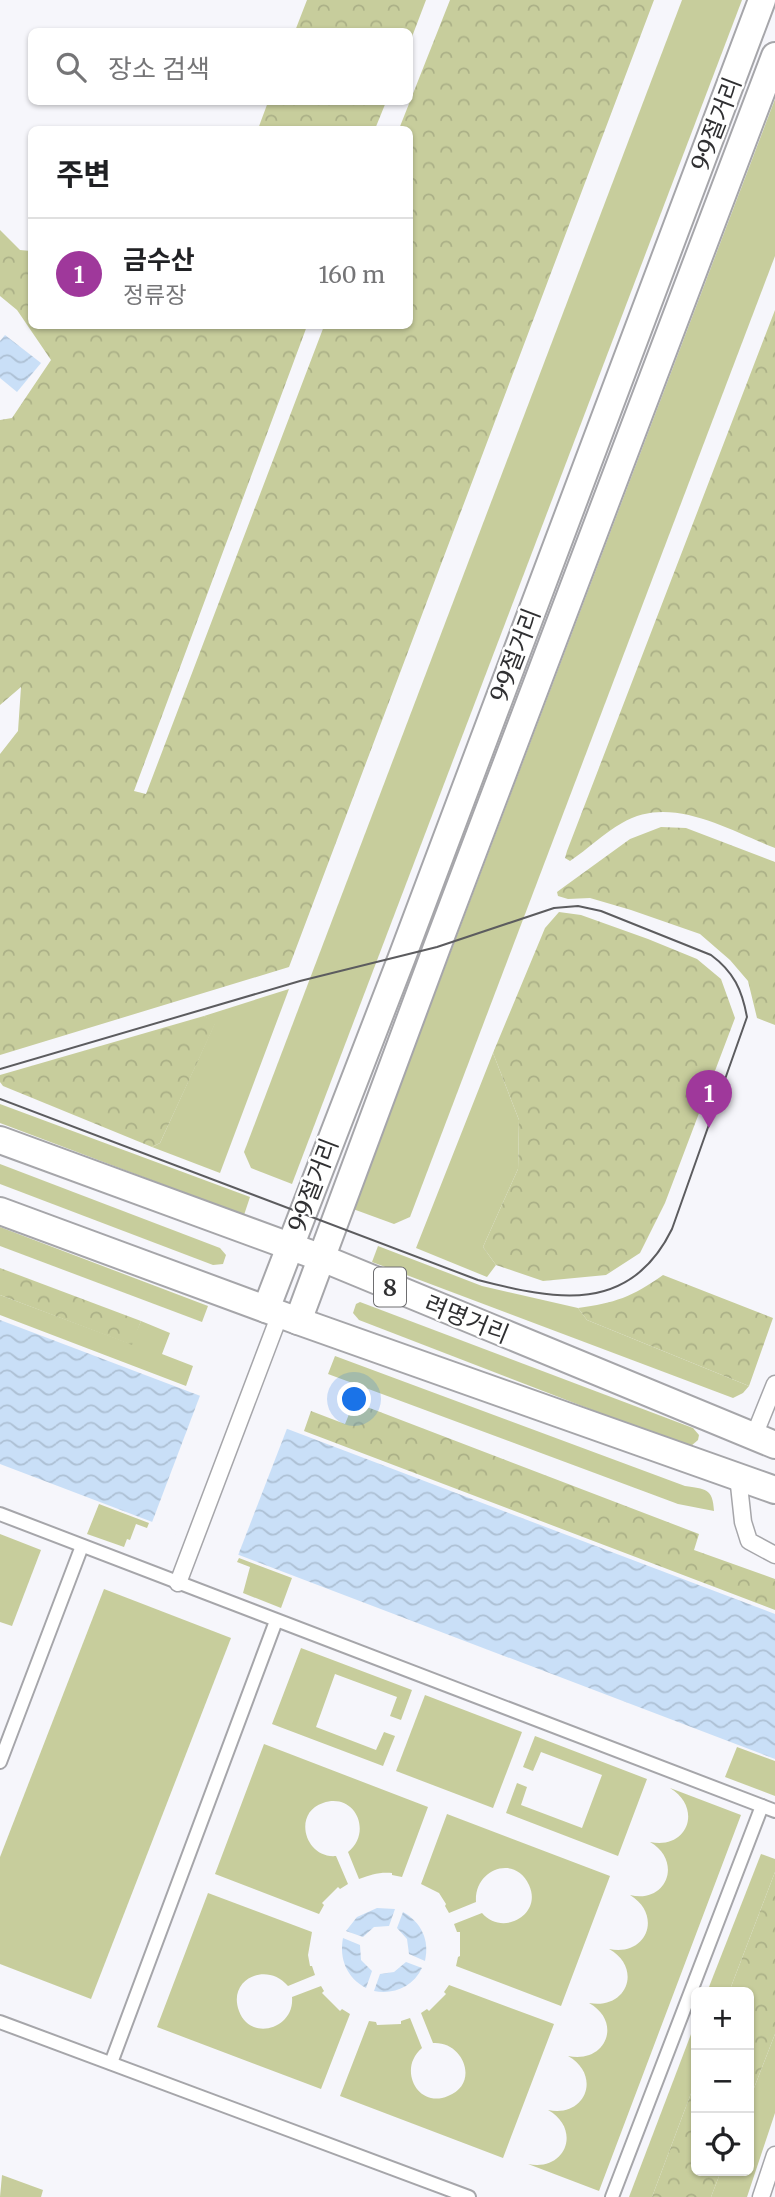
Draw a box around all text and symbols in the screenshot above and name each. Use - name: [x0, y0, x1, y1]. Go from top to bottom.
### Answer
- search box: [28, 28, 413, 105]
- icon: search: [52, 48, 90, 86]
- text: 장소 검색: [108, 52, 210, 85]
- street label: 9·9절거리: [684, 73, 748, 175]
- text: 주변: [56, 155, 111, 193]
- text: 금수산: [123, 243, 195, 276]
- text: 1: [74, 260, 84, 289]
- text: 160 m: [319, 260, 385, 289]
- text: 정류장: [123, 280, 186, 309]
- street label: 9·9절거리: [483, 604, 547, 706]
- pin: 1: [686, 1070, 732, 1128]
- street label: 9·9절거리: [281, 1134, 345, 1236]
- road number: 8: [374, 1268, 406, 1306]
- street label: 려명거리: [420, 1288, 514, 1350]
- your location: [337, 1382, 371, 1416]
- map controls: [691, 1987, 754, 2176]
- button: +: [691, 1987, 754, 2050]
- button: −: [691, 2050, 754, 2113]
- button: locate: [691, 2113, 754, 2176]

